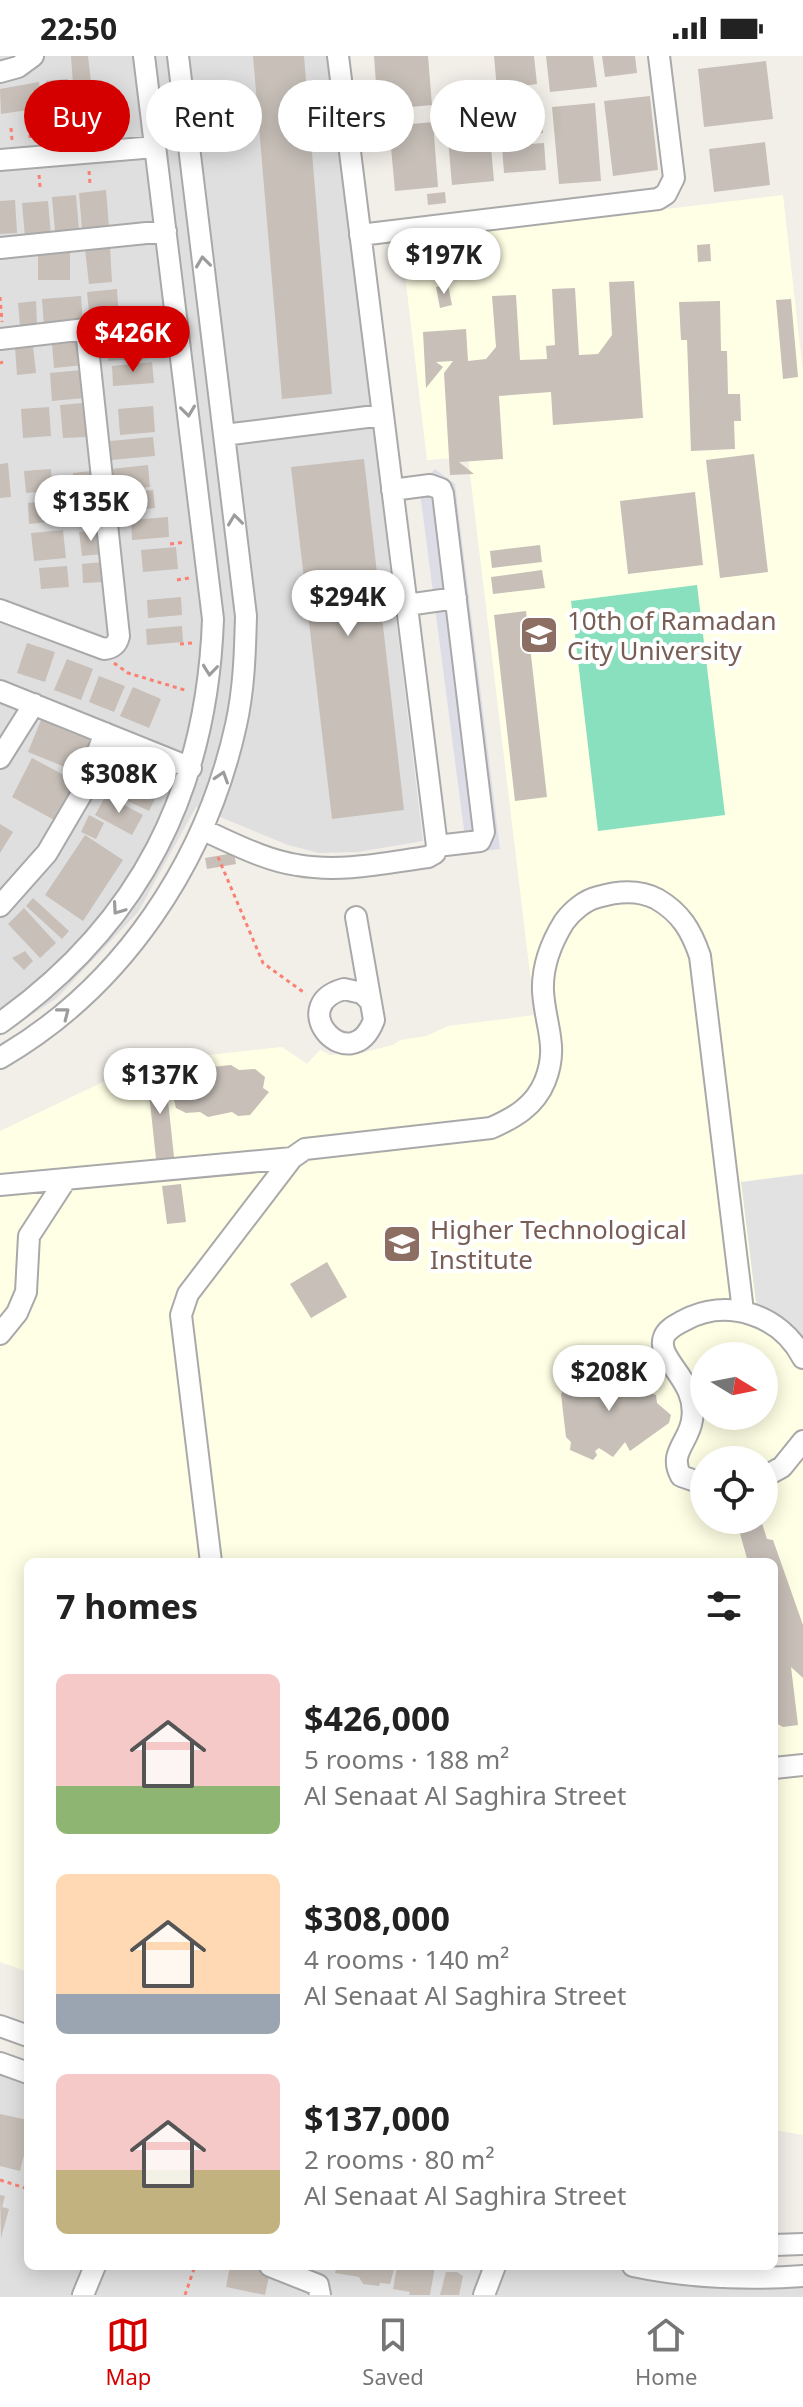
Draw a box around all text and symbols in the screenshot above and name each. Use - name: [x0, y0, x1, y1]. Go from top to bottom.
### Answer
- text: 22:50: [40, 8, 117, 49]
- chip: Buy: [24, 80, 130, 152]
- chip: Rent: [146, 80, 262, 152]
- chip: Filters: [278, 80, 414, 152]
- chip: New: [430, 80, 545, 152]
- pin: $197K: [388, 228, 500, 296]
- text: $197K: [406, 236, 482, 272]
- one-way arrow: [195, 255, 212, 268]
- pin: $426K: [77, 306, 189, 374]
- text: $426K: [95, 314, 171, 350]
- one-way arrow: [179, 404, 196, 418]
- pin: $135K: [35, 475, 147, 543]
- text: $135K: [53, 483, 129, 519]
- one-way arrow: [226, 513, 243, 526]
- pin: $294K: [292, 570, 404, 638]
- text: $294K: [310, 578, 386, 614]
- place label: 10th of Ramadan City University: [567, 602, 777, 668]
- school or university icon: 10th of Ramadan City University: [518, 614, 560, 656]
- one-way arrow: [202, 664, 219, 677]
- pin: $308K: [63, 747, 175, 815]
- text: $308K: [81, 755, 157, 791]
- one-way arrow: [213, 771, 229, 784]
- one-way arrow: [113, 900, 128, 915]
- one-way arrow: [55, 1008, 69, 1022]
- pin: $137K: [104, 1048, 216, 1116]
- text: $137K: [122, 1056, 198, 1092]
- place label: Higher Technological Institute: [430, 1211, 687, 1277]
- school or university icon: Higher Technological Institute: [381, 1223, 423, 1265]
- north arrow: [690, 1342, 778, 1430]
- map controls: [690, 1342, 778, 1534]
- pin: $208K: [553, 1345, 665, 1413]
- text: $208K: [571, 1353, 647, 1389]
- button: locate: [690, 1446, 778, 1534]
- text: 7 homes: [56, 1583, 198, 1629]
- icon: filters: [702, 1584, 746, 1628]
- text: $426,000: [304, 1695, 450, 1741]
- icon: home: [120, 1706, 216, 1802]
- text: 5 rooms · 188 m²: [304, 1741, 509, 1777]
- text: Al Senaat Al Saghira Street: [304, 1777, 626, 1813]
- text: $308,000: [304, 1895, 450, 1941]
- icon: home: [120, 1906, 216, 2002]
- text: 4 rooms · 140 m²: [304, 1941, 509, 1977]
- text: Al Senaat Al Saghira Street: [304, 1977, 626, 2013]
- text: $137,000: [304, 2095, 450, 2141]
- icon: home: [120, 2106, 216, 2202]
- text: 2 rooms · 80 m²: [304, 2141, 494, 2177]
- text: Al Senaat Al Saghira Street: [304, 2177, 626, 2213]
- tab: Map: [106, 2313, 151, 2391]
- tab: Saved: [362, 2313, 424, 2391]
- tab: Home: [635, 2313, 697, 2391]

